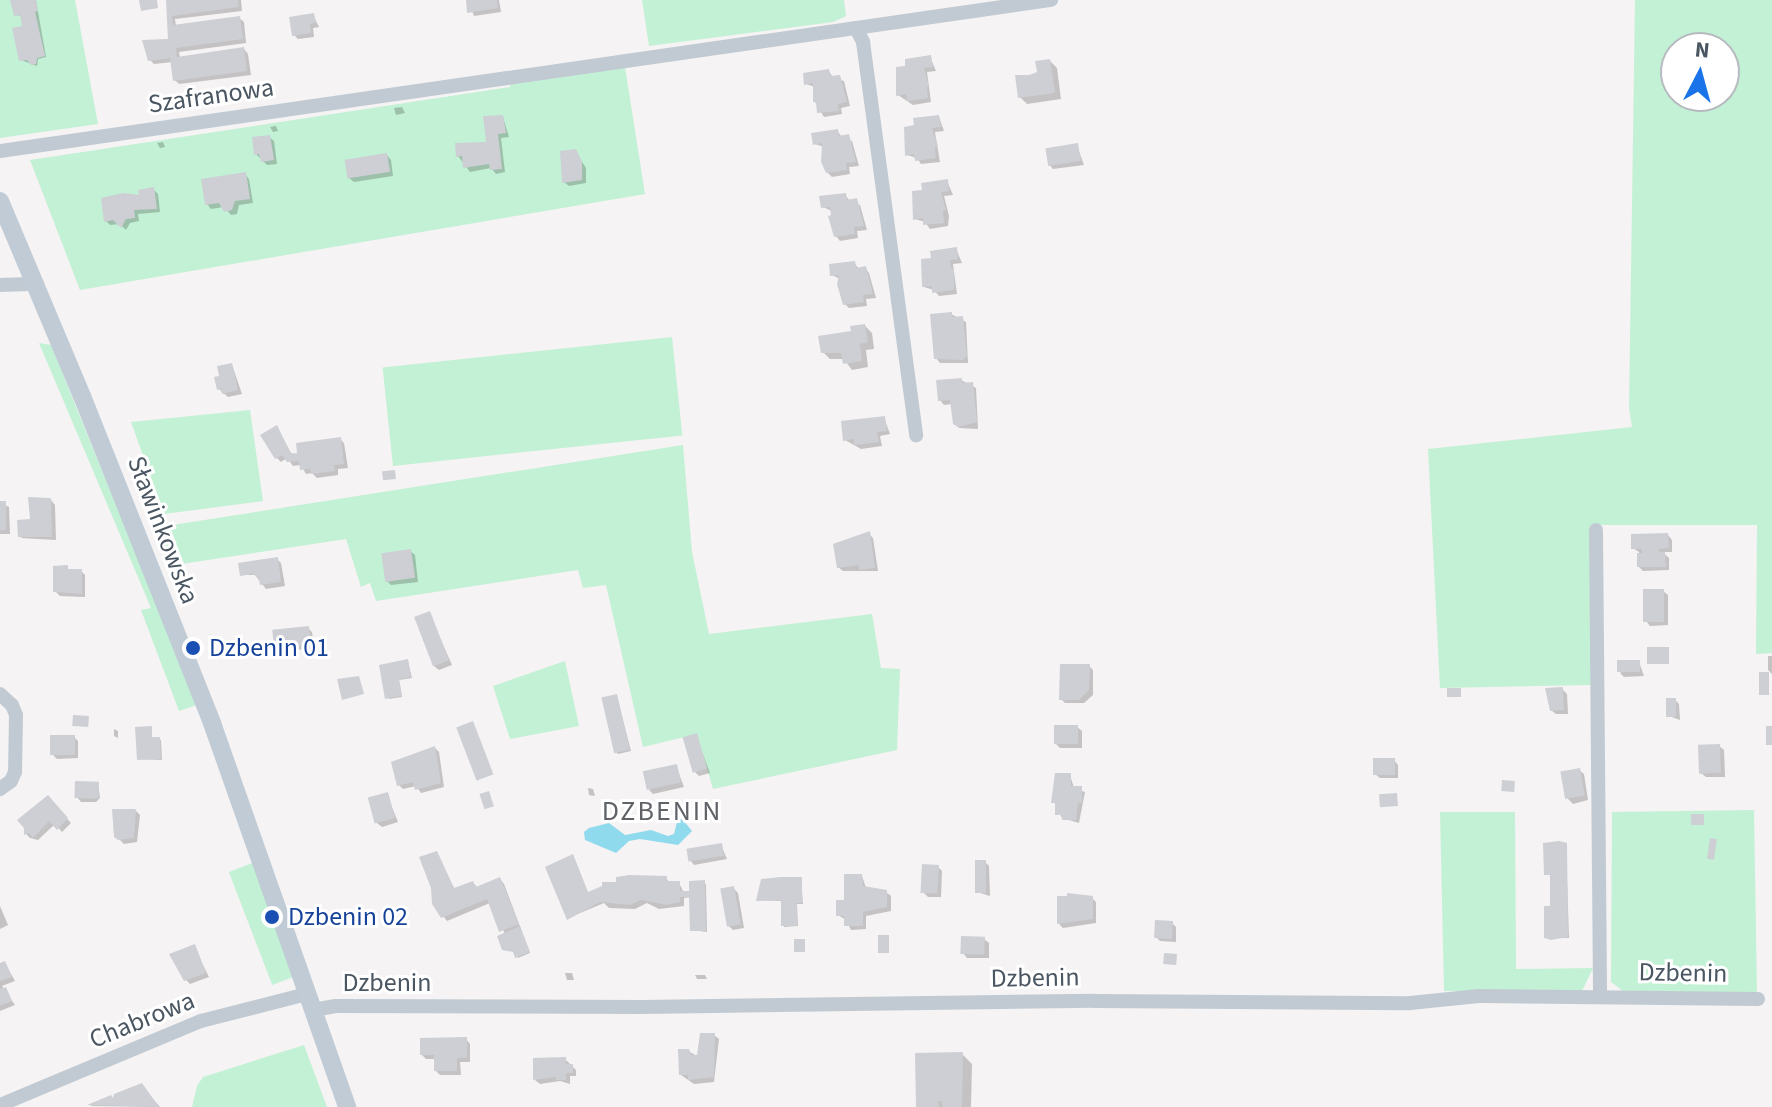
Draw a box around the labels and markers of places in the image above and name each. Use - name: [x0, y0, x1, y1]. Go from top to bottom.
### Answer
- place label: Dzbenin 01: [209, 632, 329, 664]
- marker: Dzbenin 01: [184, 639, 202, 657]
- place label: Dzbenin 02: [288, 901, 408, 933]
- marker: Dzbenin 02: [263, 908, 281, 926]

